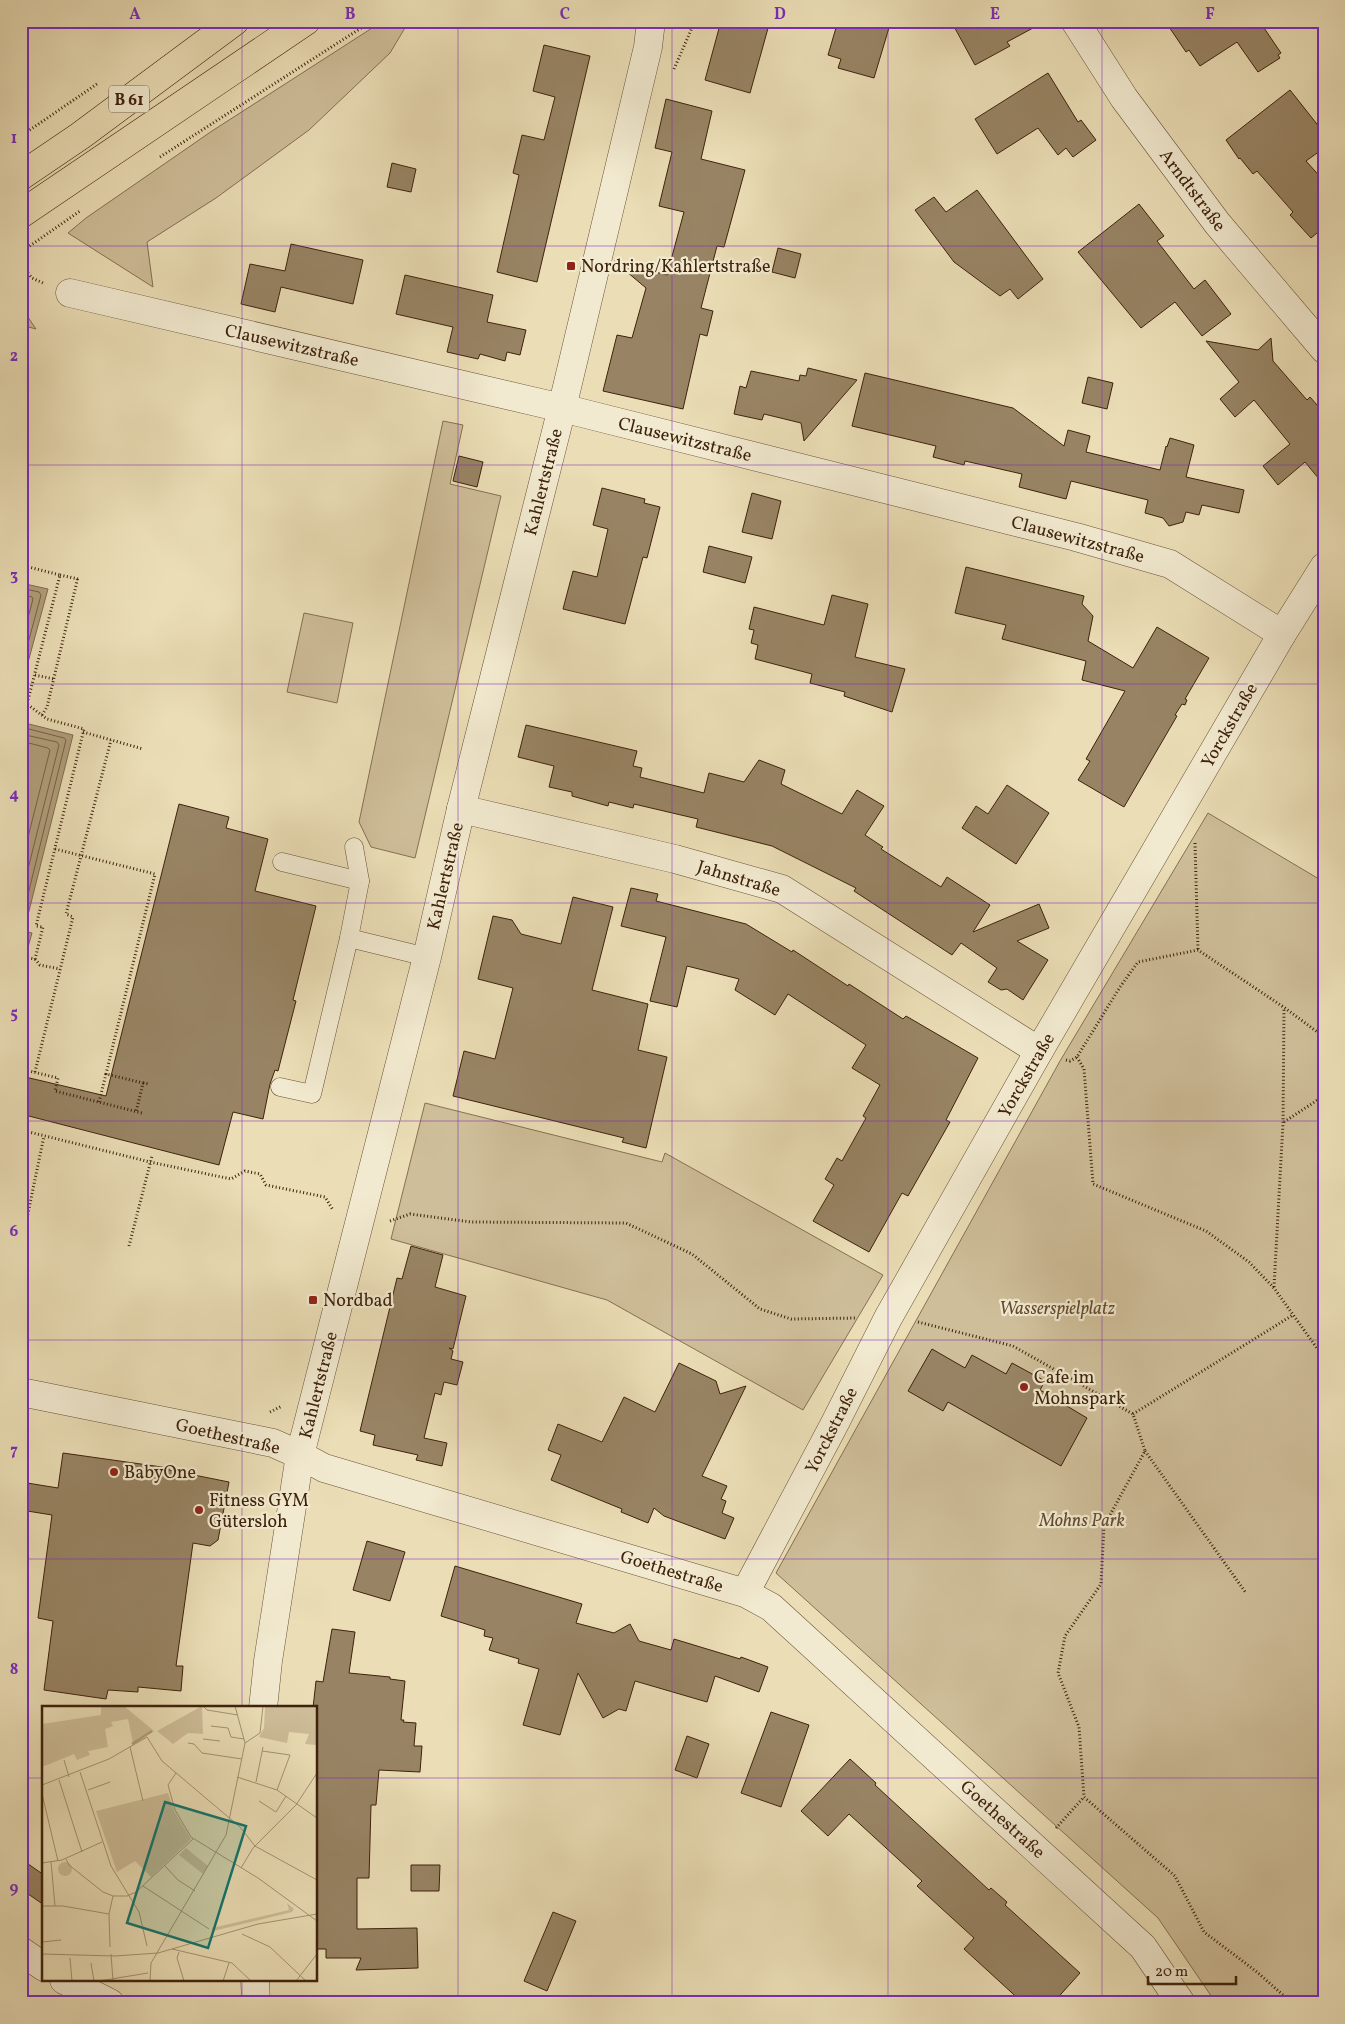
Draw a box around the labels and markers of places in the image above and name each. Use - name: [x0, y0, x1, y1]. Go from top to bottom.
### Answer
- place label: Nordring/Kahlertstraße: [581, 255, 771, 280]
- marker: Nordring/Kahlertstraße: [565, 260, 577, 272]
- place label: Nordbad: [323, 1289, 393, 1314]
- marker: Nordbad: [307, 1294, 319, 1306]
- place label: Cafe im Mohnspark: [1034, 1366, 1126, 1412]
- marker: Cafe im Mohnspark: [1018, 1381, 1030, 1393]
- place label: BabyOne: [124, 1461, 196, 1486]
- marker: BabyOne: [108, 1466, 120, 1478]
- place label: Fitness GYM Gütersloh: [209, 1489, 309, 1535]
- marker: Fitness GYM Gütersloh: [193, 1504, 205, 1516]

